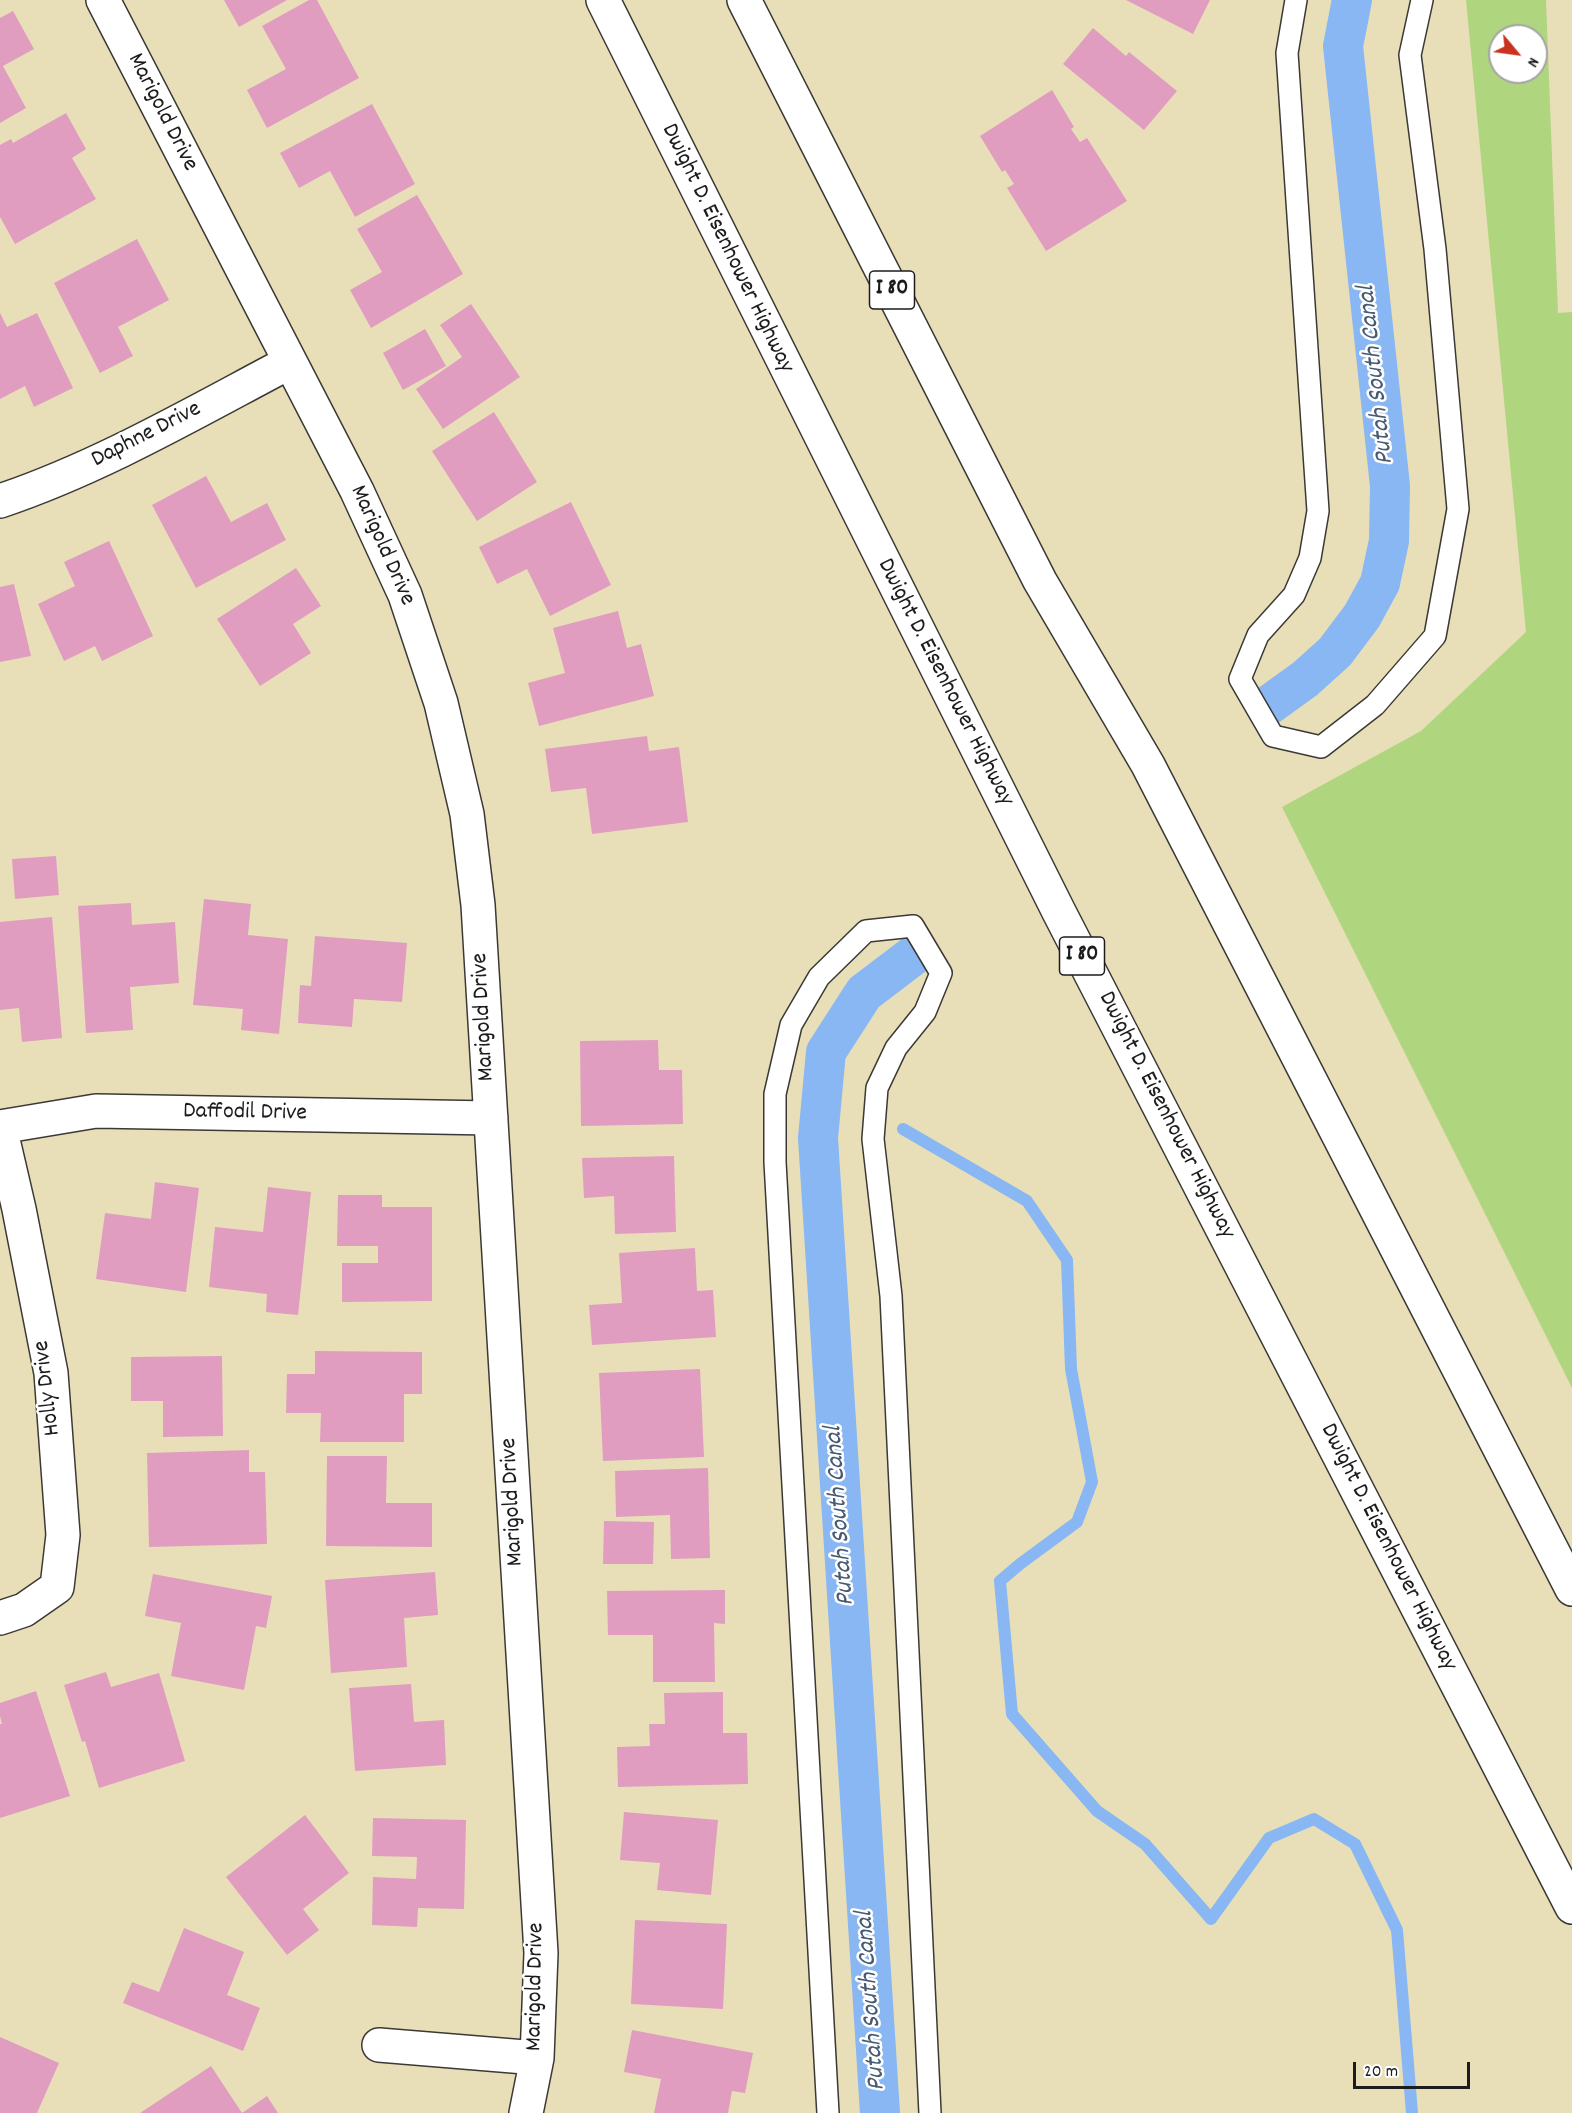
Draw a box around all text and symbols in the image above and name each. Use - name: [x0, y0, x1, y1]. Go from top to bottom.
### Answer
- north arrow: [1488, 24, 1548, 84]
- street label: Marigold Drive: [119, 49, 203, 177]
- text: N: [1520, 53, 1544, 71]
- street label: Dwight D. Eisenhower Highway: [653, 120, 799, 378]
- road number: I 80: [870, 271, 914, 309]
- water label: Putah South Canal: [1353, 284, 1403, 466]
- street label: Daphne Drive: [87, 396, 207, 476]
- street label: Marigold Drive: [342, 481, 420, 611]
- street label: Dwight D. Eisenhower Highway: [869, 555, 1019, 811]
- road number: I 80: [1060, 937, 1104, 975]
- street label: Marigold Drive: [467, 952, 503, 1082]
- street label: Dwight D. Eisenhower Highway: [1090, 988, 1240, 1244]
- street label: Daffodil Drive: [183, 1099, 307, 1129]
- street label: Holly Drive: [29, 1339, 69, 1437]
- street label: Dwight D. Eisenhower Highway: [1312, 1420, 1462, 1676]
- water label: Putah South Canal: [820, 1425, 864, 1607]
- street label: Marigold Drive: [496, 1437, 532, 1567]
- water label: Putah South Canal: [851, 1910, 895, 2092]
- street label: Marigold Drive: [521, 1922, 553, 2052]
- scale bar: [1356, 2050, 1473, 2088]
- text: 20 m: [1364, 2060, 1398, 2085]

